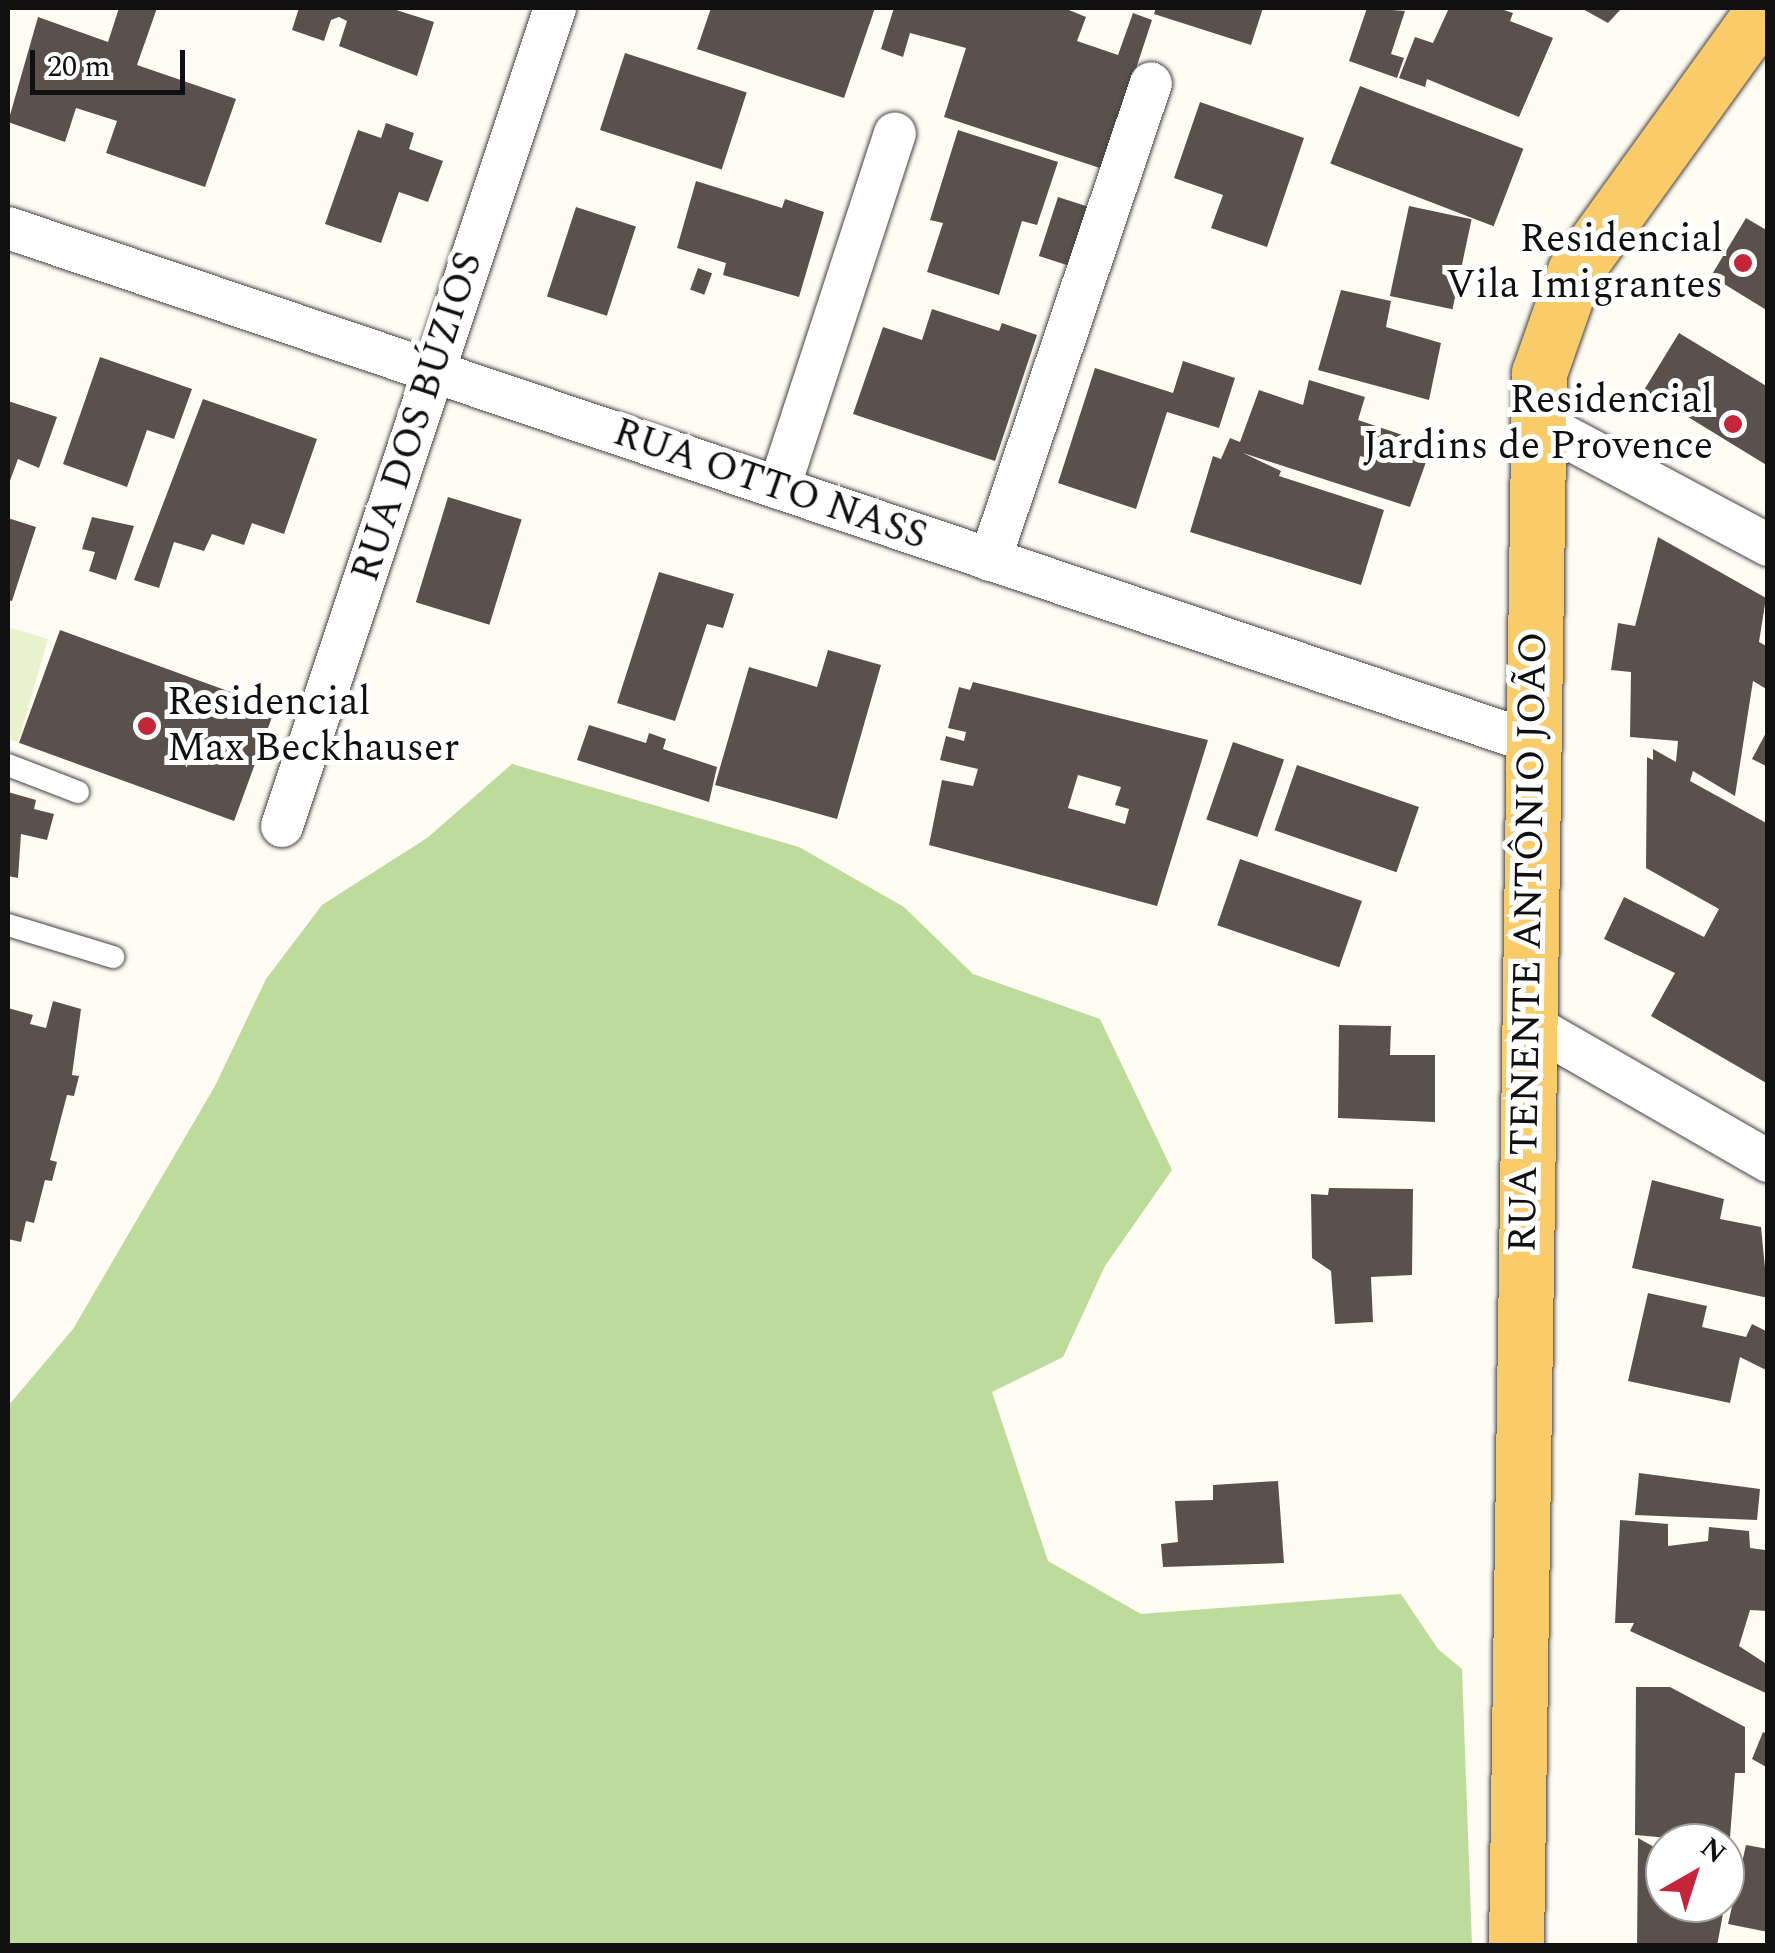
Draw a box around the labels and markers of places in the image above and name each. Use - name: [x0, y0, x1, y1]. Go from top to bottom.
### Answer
- place label: Residencial Vila Imigrantes: [1446, 216, 1723, 310]
- marker: Residencial Vila Imigrantes: [1732, 252, 1754, 274]
- place label: Residencial Jardins de Provence: [1363, 377, 1713, 471]
- marker: Residencial Jardins de Provence: [1722, 413, 1744, 435]
- place label: Residencial Max Beckhauser: [167, 679, 459, 773]
- marker: Residencial Max Beckhauser: [136, 715, 158, 737]

